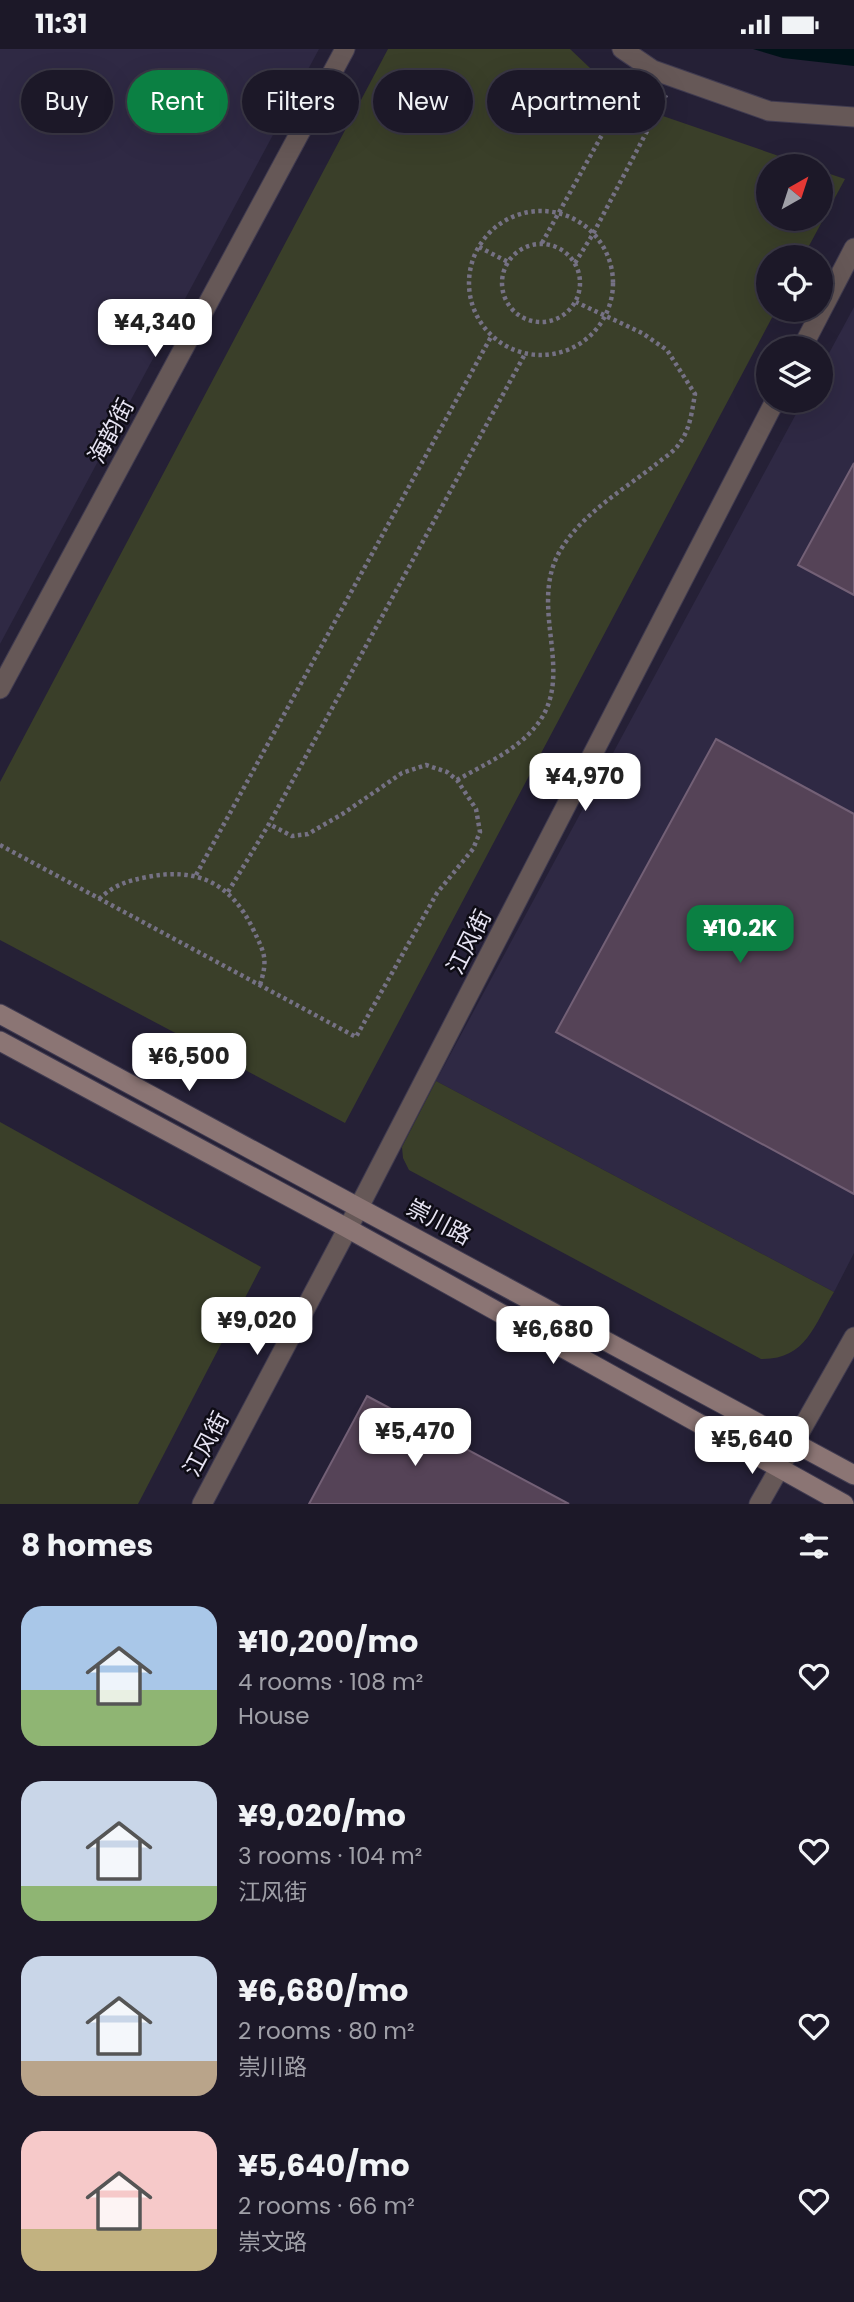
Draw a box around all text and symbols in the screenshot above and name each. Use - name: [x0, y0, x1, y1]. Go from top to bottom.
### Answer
- text: 11:31: [35, 6, 87, 42]
- chip: Buy: [21, 70, 113, 133]
- chip: Rent: [127, 70, 228, 133]
- chip: Filters: [242, 70, 359, 133]
- chip: New: [373, 70, 473, 133]
- chip: Apartment: [487, 70, 665, 133]
- north arrow: [756, 154, 833, 231]
- map controls: [756, 154, 833, 413]
- button: locate: [756, 245, 833, 322]
- pin: ¥4,340: [98, 299, 212, 359]
- text: ¥4,340: [114, 306, 196, 338]
- button: layers: [756, 336, 833, 413]
- street label: 海韵街: [81, 393, 141, 469]
- pin: ¥4,970: [528, 753, 642, 813]
- text: ¥4,970: [545, 760, 625, 792]
- street label: 江风街: [439, 904, 499, 980]
- pin: ¥10.2K: [683, 905, 797, 965]
- text: ¥10.2K: [703, 912, 777, 944]
- pin: ¥6,500: [132, 1033, 246, 1093]
- text: ¥6,500: [148, 1040, 230, 1072]
- street label: 崇川路: [401, 1192, 477, 1252]
- pin: ¥9,020: [200, 1297, 314, 1357]
- text: ¥9,020: [217, 1304, 297, 1336]
- pin: ¥6,680: [496, 1307, 610, 1366]
- text: ¥6,680: [512, 1313, 594, 1345]
- street label: 江风街: [176, 1406, 236, 1482]
- pin: ¥5,470: [358, 1409, 472, 1468]
- text: ¥5,470: [375, 1415, 455, 1447]
- pin: ¥5,640: [695, 1417, 809, 1476]
- text: ¥5,640: [711, 1423, 793, 1455]
- text: 8 homes: [21, 1524, 153, 1567]
- icon: filters: [795, 1527, 833, 1565]
- text: ¥10,200/mo: [238, 1620, 418, 1663]
- icon: home: [77, 1634, 161, 1718]
- icon: heart: [795, 1657, 833, 1695]
- text: 4 rooms · 108 m²: [238, 1666, 423, 1698]
- text: House: [238, 1700, 310, 1732]
- text: ¥9,020/mo: [238, 1794, 406, 1837]
- icon: home: [77, 1809, 161, 1893]
- icon: heart: [795, 1832, 833, 1870]
- text: 3 rooms · 104 m²: [238, 1840, 422, 1872]
- text: 江风街: [238, 1876, 307, 1908]
- text: ¥6,680/mo: [238, 1969, 408, 2012]
- icon: home: [77, 1984, 161, 2068]
- icon: heart: [795, 2007, 833, 2045]
- text: 2 rooms · 80 m²: [238, 2015, 415, 2047]
- text: 崇川路: [238, 2051, 307, 2083]
- text: ¥5,640/mo: [238, 2144, 410, 2187]
- icon: home: [77, 2159, 161, 2243]
- icon: heart: [795, 2182, 833, 2220]
- text: 2 rooms · 66 m²: [238, 2190, 415, 2222]
- text: 崇文路: [238, 2226, 307, 2258]

